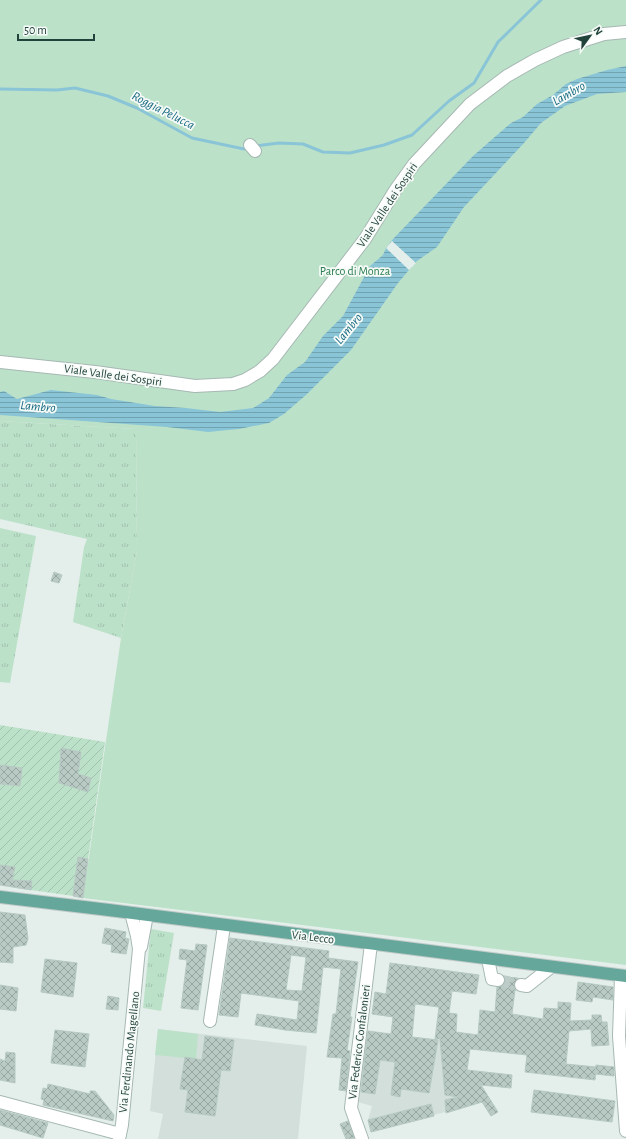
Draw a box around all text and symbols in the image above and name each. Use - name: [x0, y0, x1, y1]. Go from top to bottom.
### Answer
- scale bar: [18, 16, 94, 42]
- north arrow: [570, 16, 610, 56]
- text: 50 m: [24, 24, 47, 36]
- text: N: [591, 25, 605, 37]
- water label: Lambro: [550, 80, 588, 108]
- water label: Roggia Pelucca: [130, 90, 197, 132]
- street label: Viale Valle dei Sospiri: [354, 161, 420, 249]
- park label: Parco di Monza: [320, 265, 391, 277]
- water label: Lambro: [333, 311, 365, 347]
- street label: Viale Valle dei Sospiri: [63, 362, 163, 388]
- water label: Lambro: [20, 399, 56, 415]
- street label: Via Lecco: [291, 928, 335, 946]
- street label: Via Federico Confalonieri: [346, 984, 372, 1100]
- street label: Via Ferdinando Magellano: [117, 991, 141, 1113]

